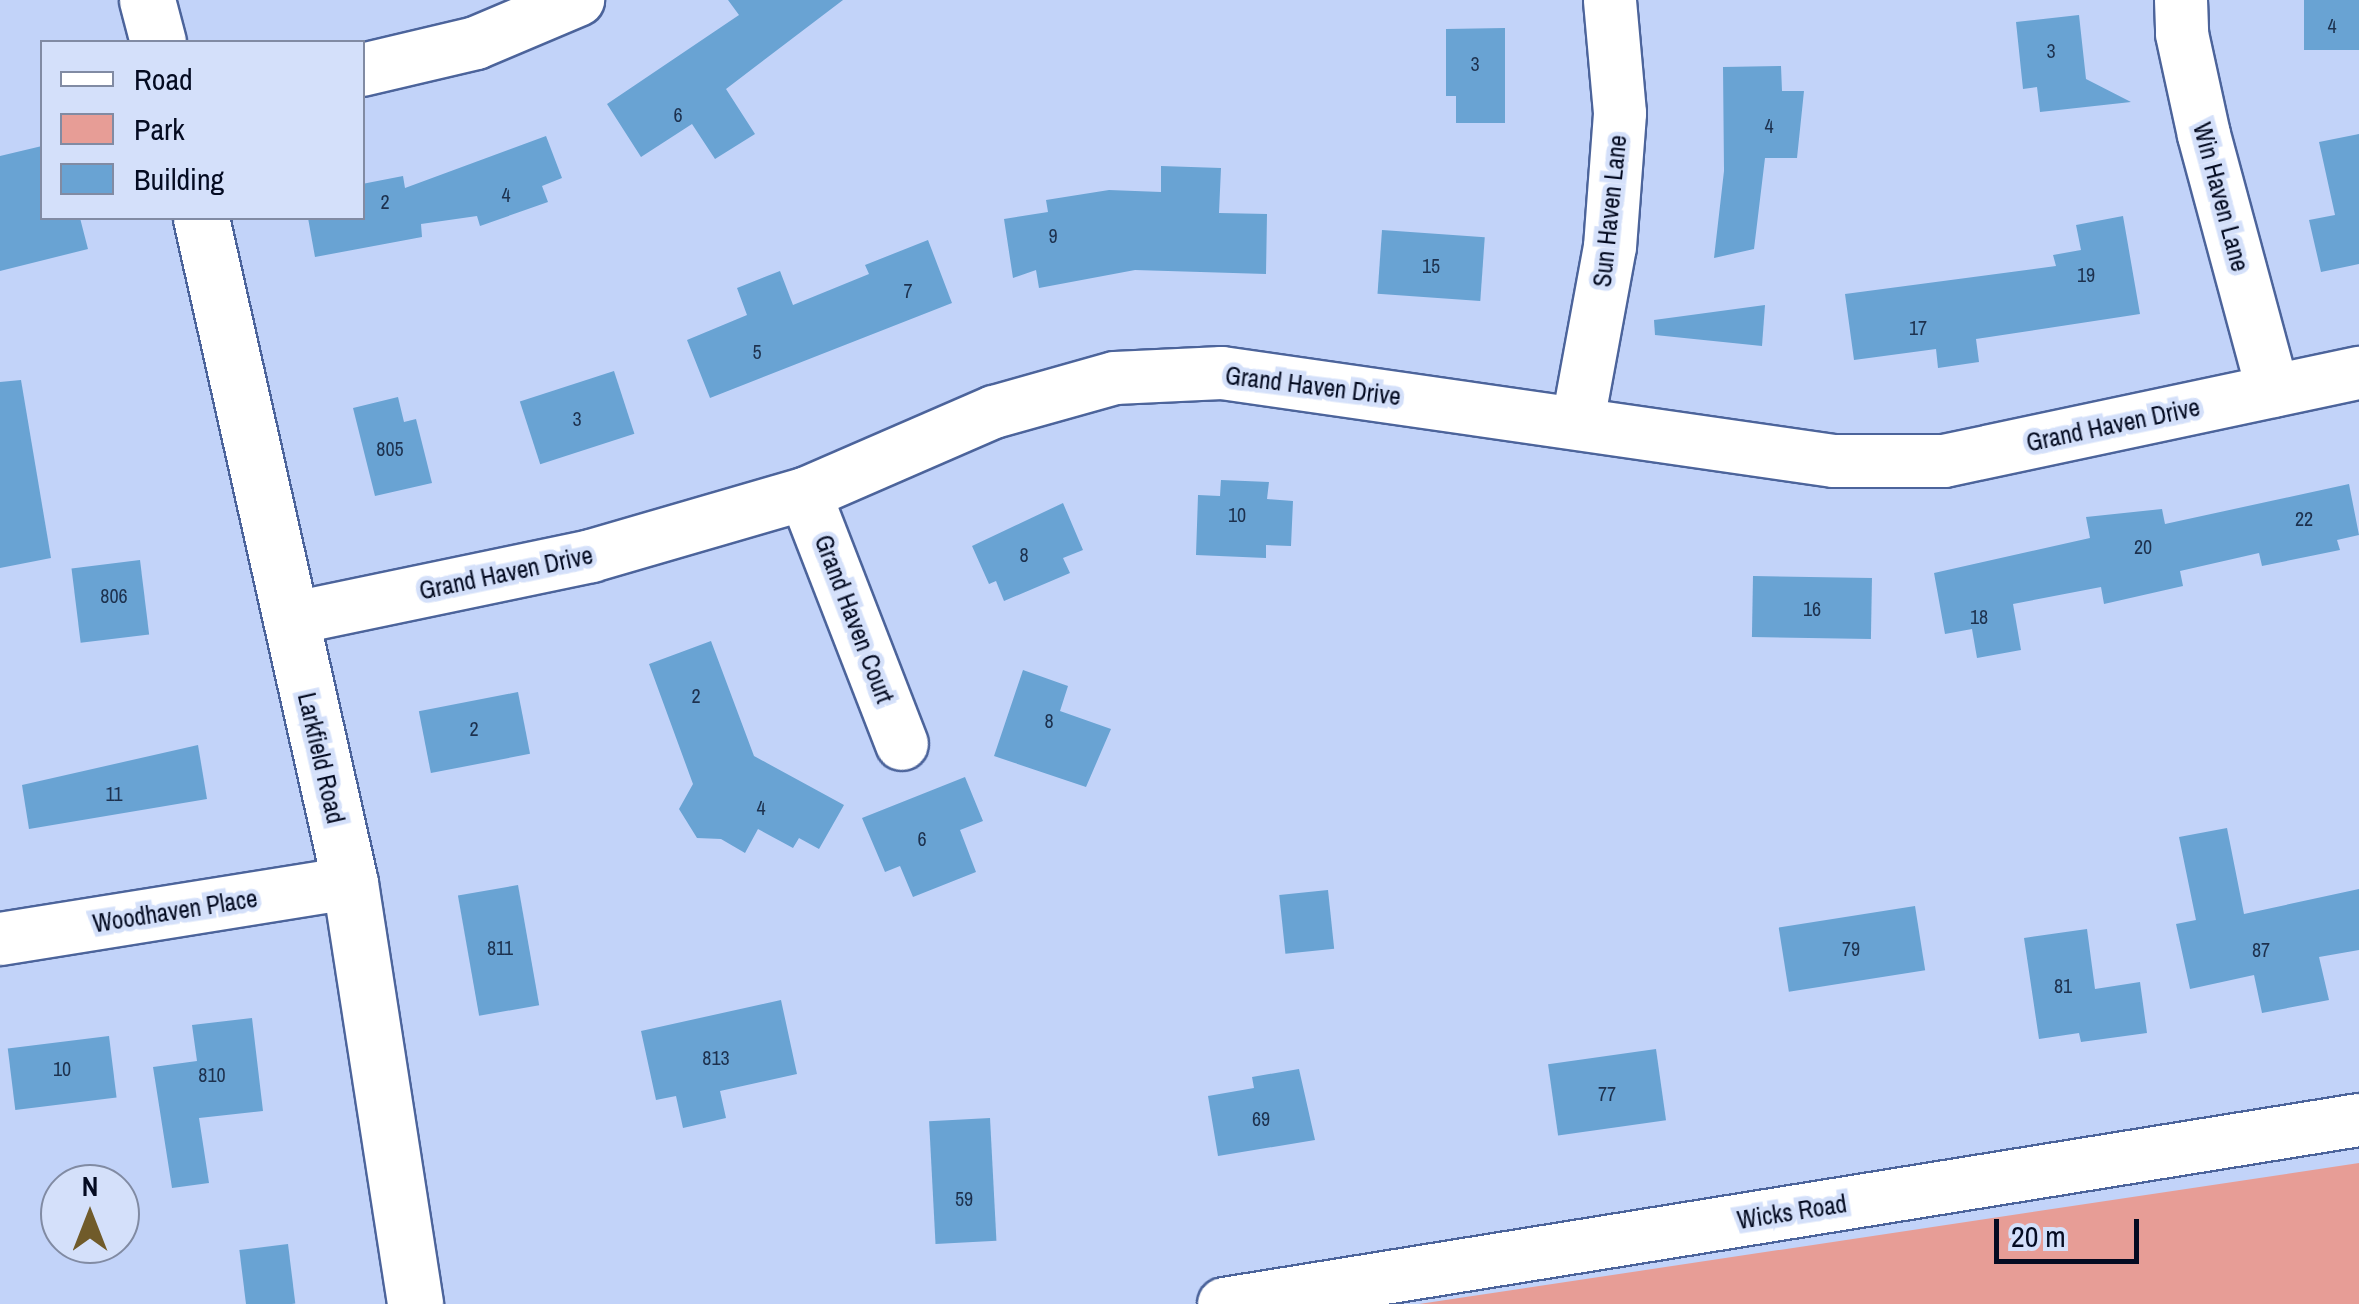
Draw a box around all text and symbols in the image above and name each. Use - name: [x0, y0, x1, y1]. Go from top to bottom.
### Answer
- house number: 4: [2327, 13, 2337, 37]
- house number: 3: [2046, 38, 2056, 62]
- legend: [40, 40, 365, 220]
- house number: 3: [1470, 51, 1480, 75]
- text: Road: [134, 59, 193, 99]
- house number: 6: [673, 102, 683, 126]
- text: Park: [134, 109, 185, 149]
- house number: 4: [1764, 113, 1774, 137]
- street label: Win Haven Lane: [2187, 119, 2255, 275]
- street label: Sun Haven Lane: [1587, 133, 1633, 289]
- text: Building: [134, 159, 224, 199]
- house number: 4: [501, 182, 511, 206]
- house number: 2: [380, 189, 390, 213]
- house number: 9: [1048, 223, 1058, 247]
- house number: 15: [1422, 253, 1440, 277]
- house number: 19: [2077, 262, 2095, 286]
- house number: 7: [903, 278, 913, 302]
- house number: 17: [1909, 315, 1927, 339]
- house number: 5: [752, 339, 762, 363]
- street label: Grand Haven Drive: [1224, 360, 1402, 412]
- street label: Grand Haven Drive: [2024, 392, 2202, 458]
- house number: 3: [572, 406, 582, 430]
- house number: 805: [376, 436, 404, 460]
- house number: 10: [1228, 502, 1246, 526]
- house number: 22: [2295, 506, 2313, 530]
- street label: Grand Haven Court: [808, 531, 900, 707]
- house number: 20: [2134, 534, 2152, 558]
- street label: Grand Haven Drive: [417, 540, 595, 606]
- house number: 8: [1019, 542, 1029, 566]
- house number: 806: [100, 583, 128, 607]
- house number: 16: [1803, 596, 1821, 620]
- house number: 18: [1970, 604, 1988, 628]
- house number: 2: [691, 683, 701, 707]
- street label: Larkfield Road: [291, 690, 351, 826]
- house number: 8: [1044, 708, 1054, 732]
- house number: 2: [469, 716, 479, 740]
- house number: 11: [105, 781, 123, 805]
- house number: 4: [756, 795, 766, 819]
- house number: 6: [917, 826, 927, 850]
- street label: Woodhaven Place: [91, 883, 259, 939]
- house number: 811: [487, 935, 513, 959]
- house number: 79: [1842, 936, 1860, 960]
- house number: 87: [2252, 937, 2270, 961]
- house number: 81: [2054, 973, 2072, 997]
- house number: 813: [702, 1045, 730, 1069]
- house number: 10: [53, 1056, 71, 1080]
- house number: 810: [198, 1062, 226, 1086]
- house number: 77: [1598, 1081, 1616, 1105]
- house number: 69: [1252, 1106, 1270, 1130]
- north arrow: [40, 1164, 140, 1264]
- text: N: [82, 1167, 98, 1205]
- house number: 59: [955, 1186, 973, 1210]
- street label: Wicks Road: [1735, 1189, 1849, 1235]
- scale bar: [1999, 1199, 2144, 1261]
- text: 20 m: [2011, 1216, 2066, 1256]

